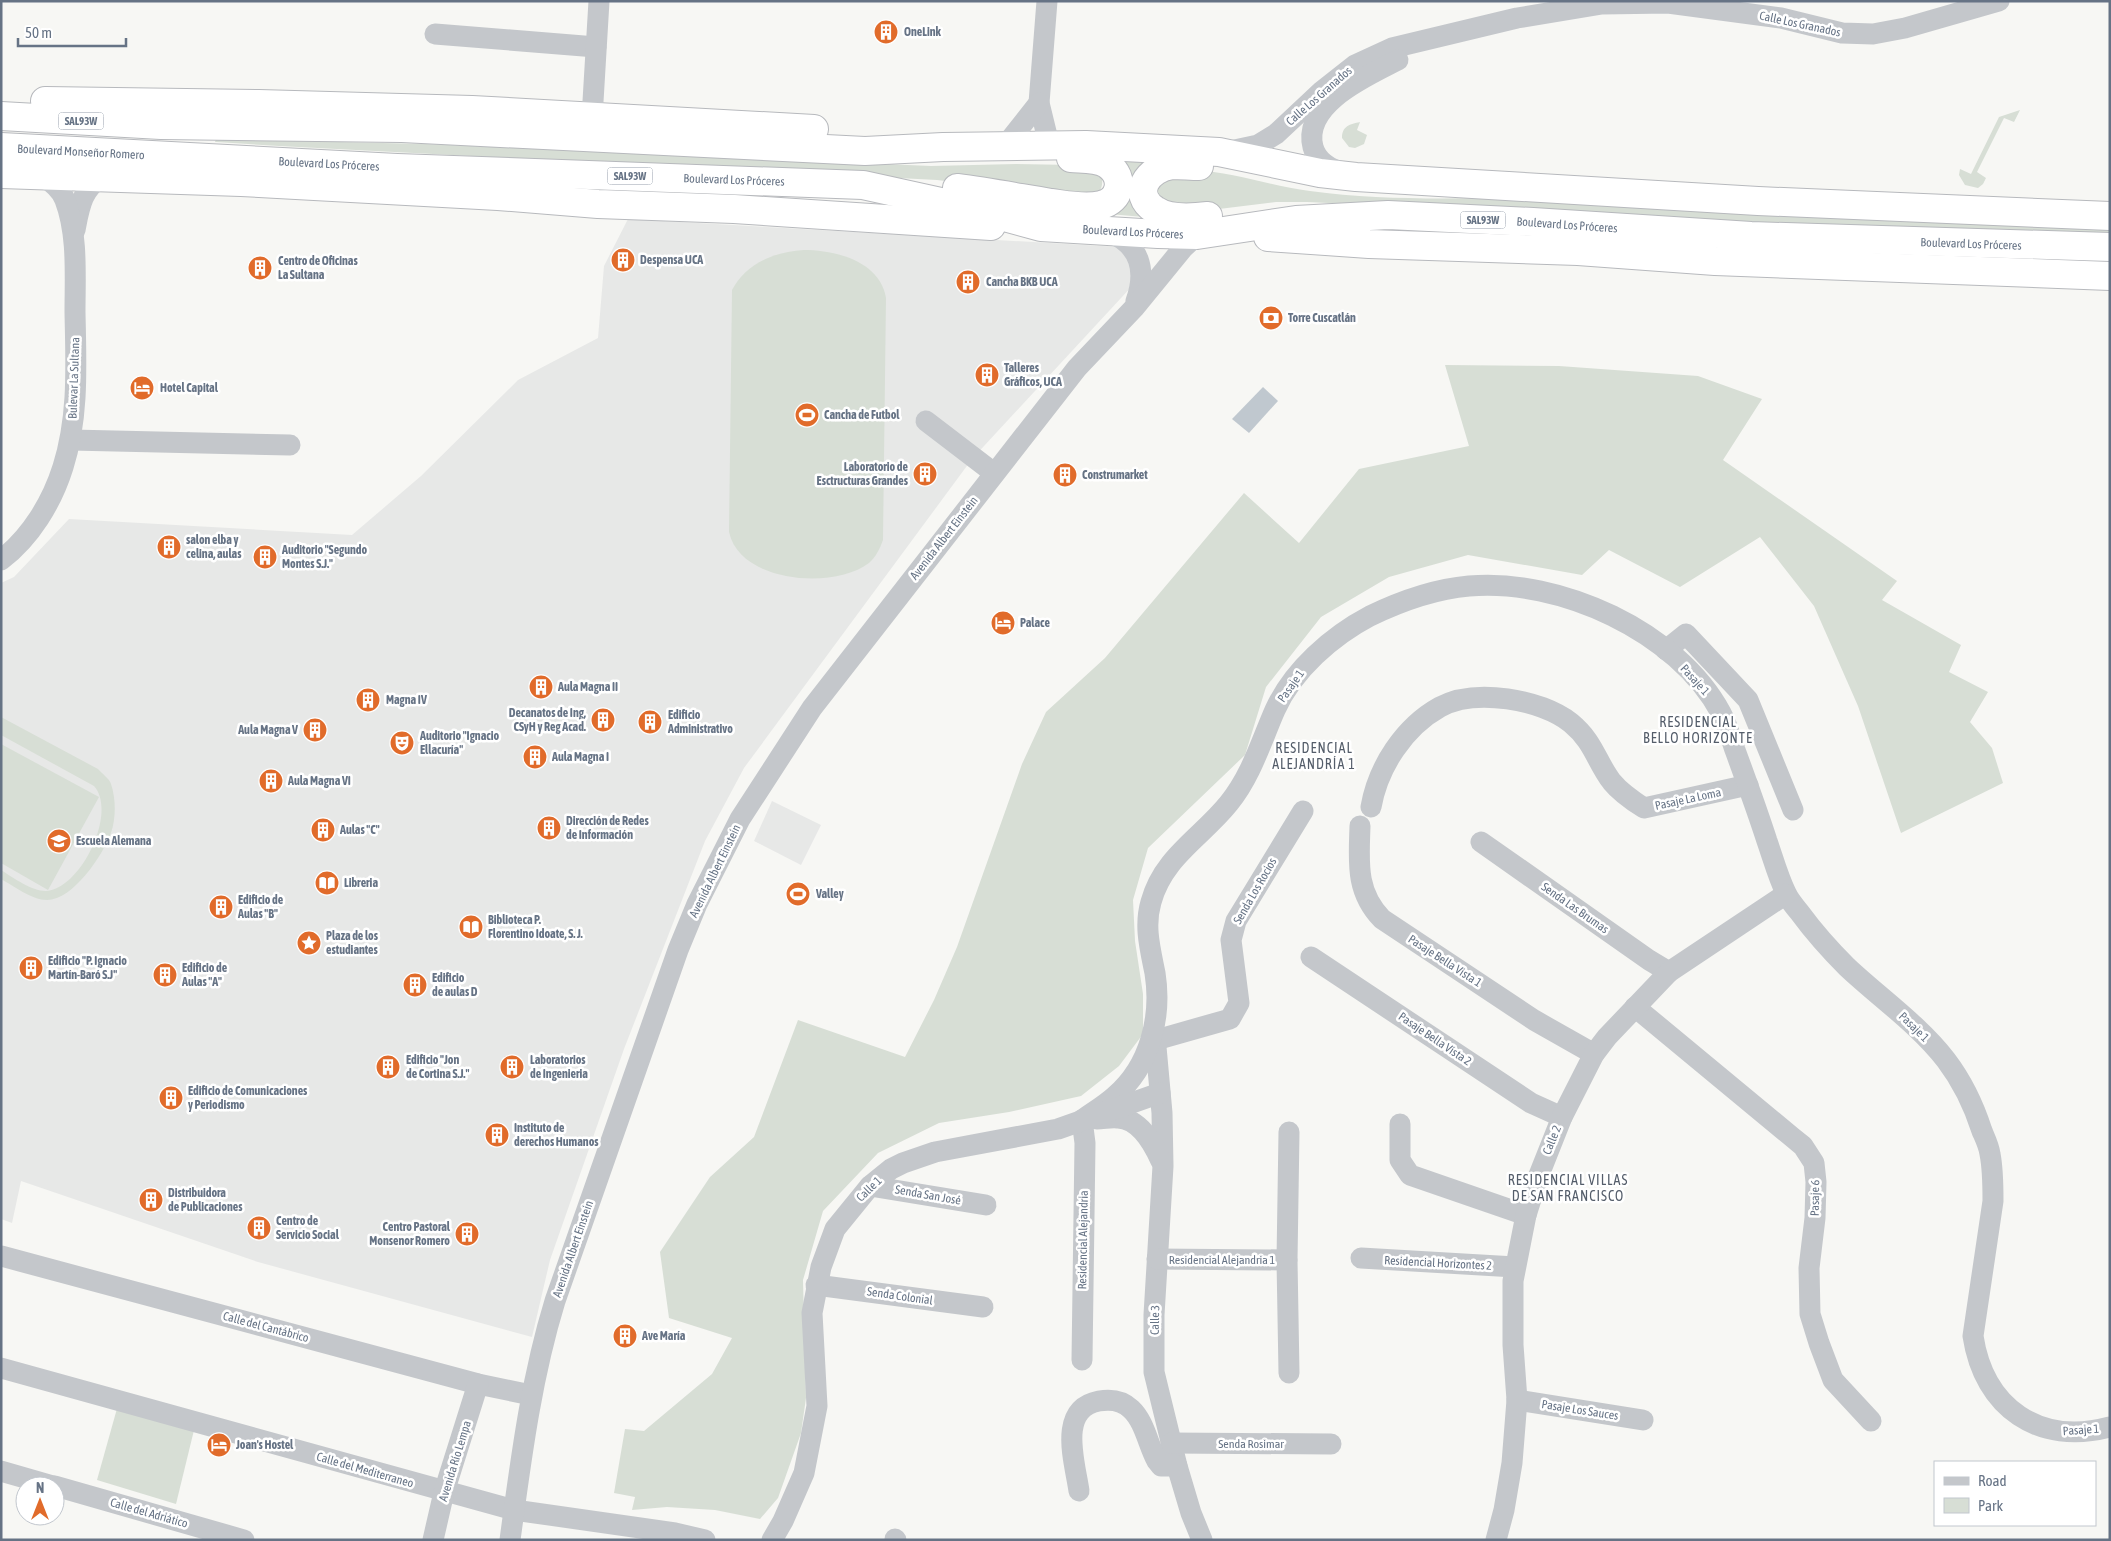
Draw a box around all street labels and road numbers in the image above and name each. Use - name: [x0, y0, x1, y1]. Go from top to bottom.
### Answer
- street label: Calle Los Granados: [1758, 9, 1842, 39]
- street label: Calle Los Granados: [1283, 64, 1355, 128]
- road number: SAL93W: [58, 112, 104, 130]
- street label: Boulevard Monseñor Romero: [17, 142, 145, 162]
- street label: Boulevard Los Próceres: [278, 154, 380, 174]
- road number: SAL93W: [608, 168, 652, 185]
- street label: Boulevard Los Próceres: [683, 171, 785, 189]
- road number: SAL93W: [1460, 212, 1506, 228]
- street label: Boulevard Los Próceres: [1516, 214, 1618, 236]
- street label: Boulevard Los Próceres: [1082, 222, 1184, 242]
- street label: Boulevard Los Próceres: [1920, 235, 2022, 253]
- street label: Bulevar La Sultana: [66, 337, 82, 419]
- street label: Avenida Albert Einstein: [907, 494, 981, 582]
- street label: Pasaje 1: [1678, 662, 1713, 699]
- street label: Pasaje 1: [1275, 667, 1307, 705]
- street label: Pasaje La Loma: [1654, 785, 1722, 813]
- street label: Avenida Albert Einstein: [686, 822, 744, 920]
- street label: Senda Los Rocios: [1230, 855, 1280, 927]
- street label: Senda Las Brumas: [1539, 880, 1611, 936]
- street label: Pasaje Bella Vista 1: [1406, 932, 1485, 990]
- street label: Pasaje Bella Vista 2: [1396, 1009, 1474, 1069]
- street label: Pasaje 1: [1896, 1009, 1932, 1045]
- street label: Calle 2: [1540, 1123, 1564, 1157]
- street label: Calle 1: [853, 1173, 885, 1204]
- street label: Pasaje 6: [1808, 1179, 1822, 1216]
- street label: Senda San José: [894, 1182, 962, 1208]
- street label: Residencial Alejandria: [1075, 1190, 1091, 1290]
- street label: Avenida Albert Einstein: [550, 1199, 596, 1299]
- street label: Residencial Alejandria 1: [1169, 1253, 1276, 1267]
- street label: Residencial Horizontes 2: [1384, 1253, 1492, 1273]
- street label: Senda Colonial: [866, 1284, 935, 1308]
- street label: Calle 3: [1148, 1305, 1162, 1335]
- street label: Calle del Cantábrico: [222, 1309, 311, 1345]
- street label: Pasaje Los Sauces: [1541, 1397, 1619, 1423]
- street label: Avenida Río Lempa: [436, 1419, 474, 1503]
- street label: Pasaje 1: [2062, 1422, 2100, 1438]
- street label: Senda Rosimar: [1218, 1437, 1284, 1451]
- street label: Calle del Mediterraneo: [315, 1449, 415, 1491]
- street label: Calle del Adriático: [109, 1495, 190, 1531]

